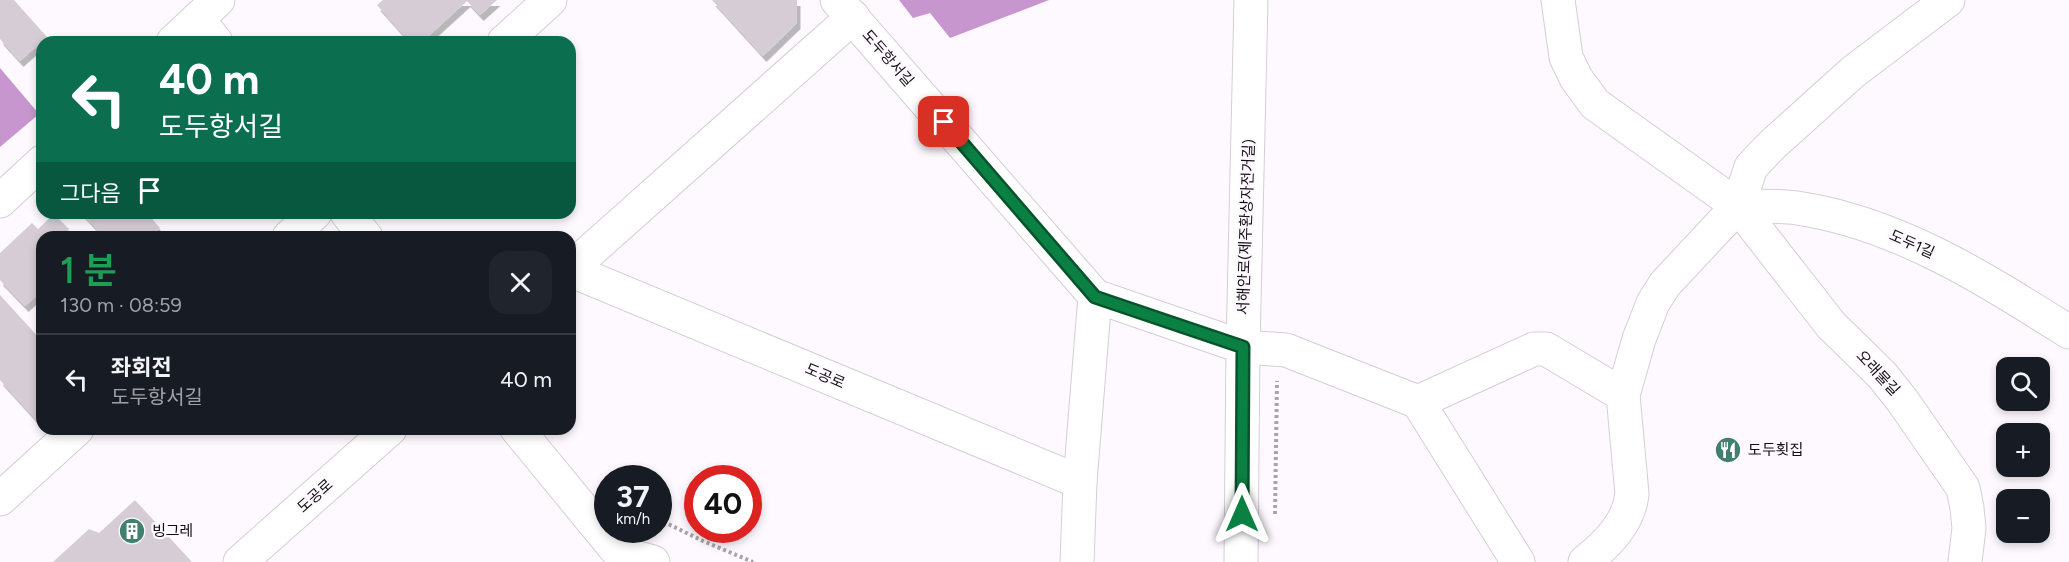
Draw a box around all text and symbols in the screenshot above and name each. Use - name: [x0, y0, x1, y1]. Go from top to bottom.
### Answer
- street label: 도두항서길: [859, 26, 917, 90]
- text: 40 m: [159, 54, 259, 105]
- icon: left: [60, 60, 138, 138]
- pin: [918, 96, 969, 147]
- icon: arrive: [927, 105, 960, 138]
- text: 도두항서길: [159, 110, 283, 143]
- street label: 서해안로(제주환상자전거길): [1234, 139, 1258, 315]
- icon: arrive: [133, 174, 166, 207]
- text: 그다음: [60, 180, 121, 207]
- street label: 도두1길: [1887, 226, 1937, 262]
- text: 1 분: [60, 249, 117, 292]
- button: close: [489, 251, 552, 314]
- text: 130 m · 08:59: [60, 293, 182, 317]
- street label: 오래물길: [1853, 347, 1903, 399]
- text: 좌회전: [111, 354, 172, 381]
- map controls: [1996, 357, 2050, 543]
- button: search: [1996, 357, 2050, 411]
- street label: 도공로: [802, 360, 848, 392]
- icon: left: [60, 363, 93, 396]
- text: 40 m: [500, 366, 552, 393]
- text: 도두항서길: [111, 385, 203, 409]
- button: +: [1996, 423, 2050, 477]
- restaurant icon: 도두횟집: [1713, 435, 1743, 465]
- place label: 도두횟집: [1748, 441, 1803, 459]
- speed limit sign: 40: [684, 465, 762, 543]
- street label: 도공로: [294, 475, 336, 517]
- text: 37: [616, 478, 650, 515]
- position arrow: [1210, 482, 1274, 546]
- button: −: [1996, 489, 2050, 543]
- text: km/h: [616, 510, 650, 528]
- building icon: 빙그레: [117, 516, 147, 546]
- place label: 빙그레: [152, 522, 193, 540]

